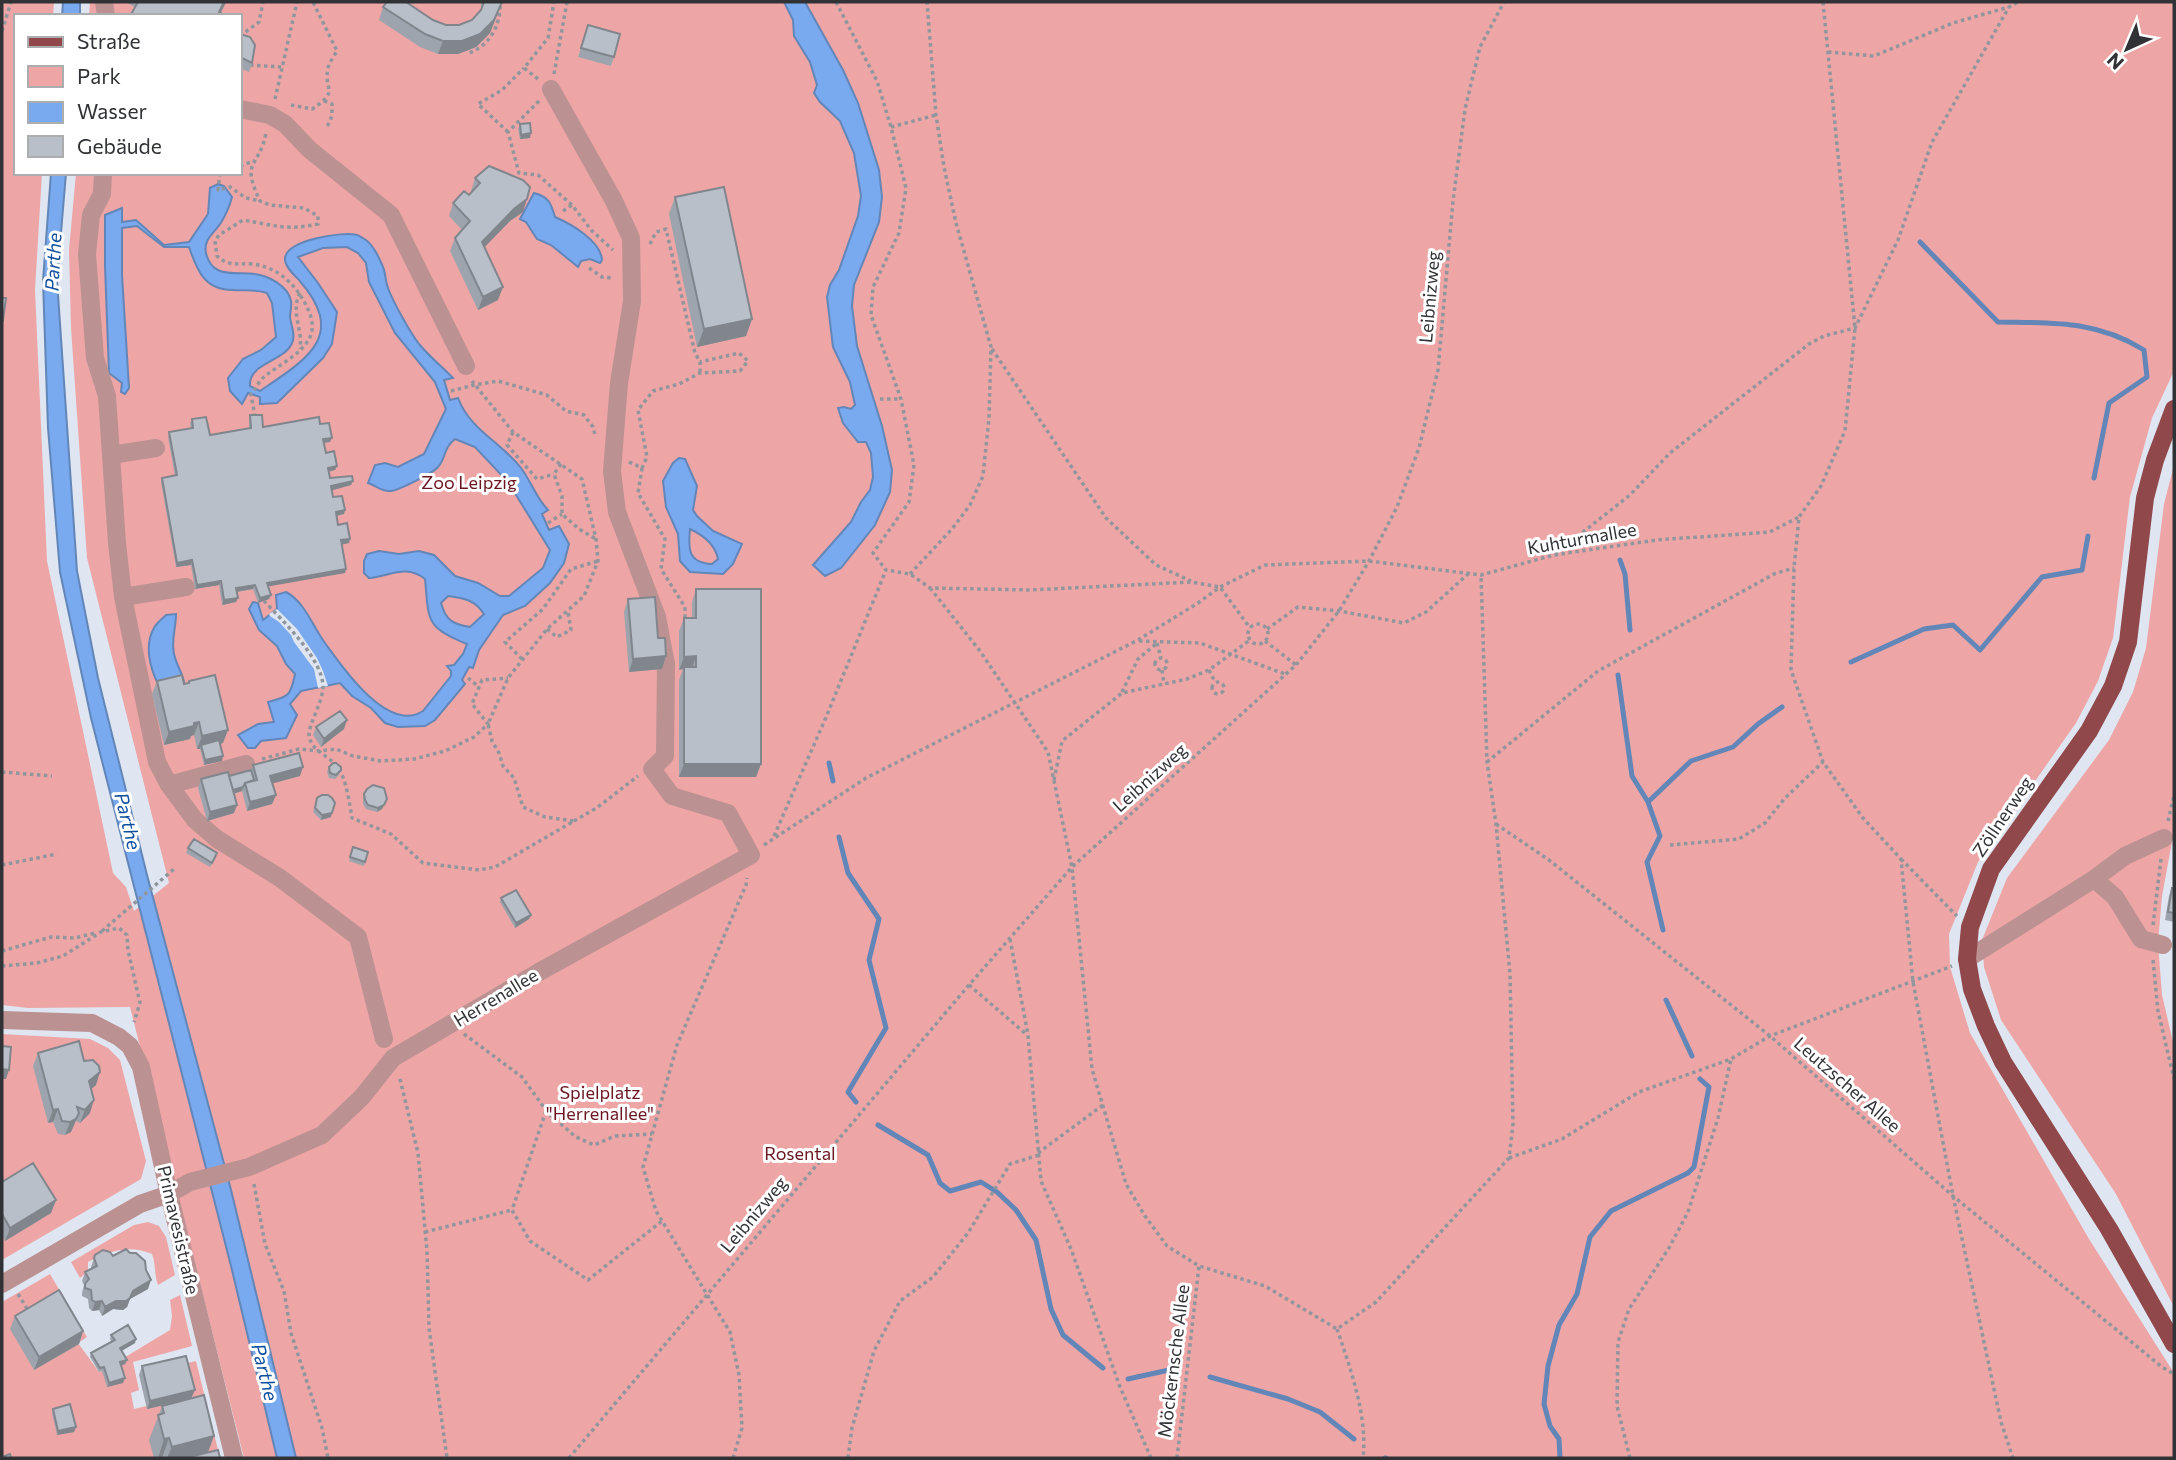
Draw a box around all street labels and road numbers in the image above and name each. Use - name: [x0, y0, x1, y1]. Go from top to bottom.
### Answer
- street label: Leibnizweg: [1414, 250, 1444, 344]
- street label: Kuhturmallee: [1526, 518, 1638, 558]
- street label: Leibnizweg: [1108, 738, 1191, 816]
- street label: Zöllnerweg: [1967, 772, 2037, 861]
- street label: Herrenallee: [449, 963, 542, 1031]
- street label: Leutzscher Allee: [1790, 1032, 1906, 1137]
- street label: Primavesistraße: [153, 1163, 204, 1296]
- street label: Leibnizweg: [715, 1172, 791, 1257]
- street label: Möckernsche Allee: [1153, 1283, 1193, 1439]

